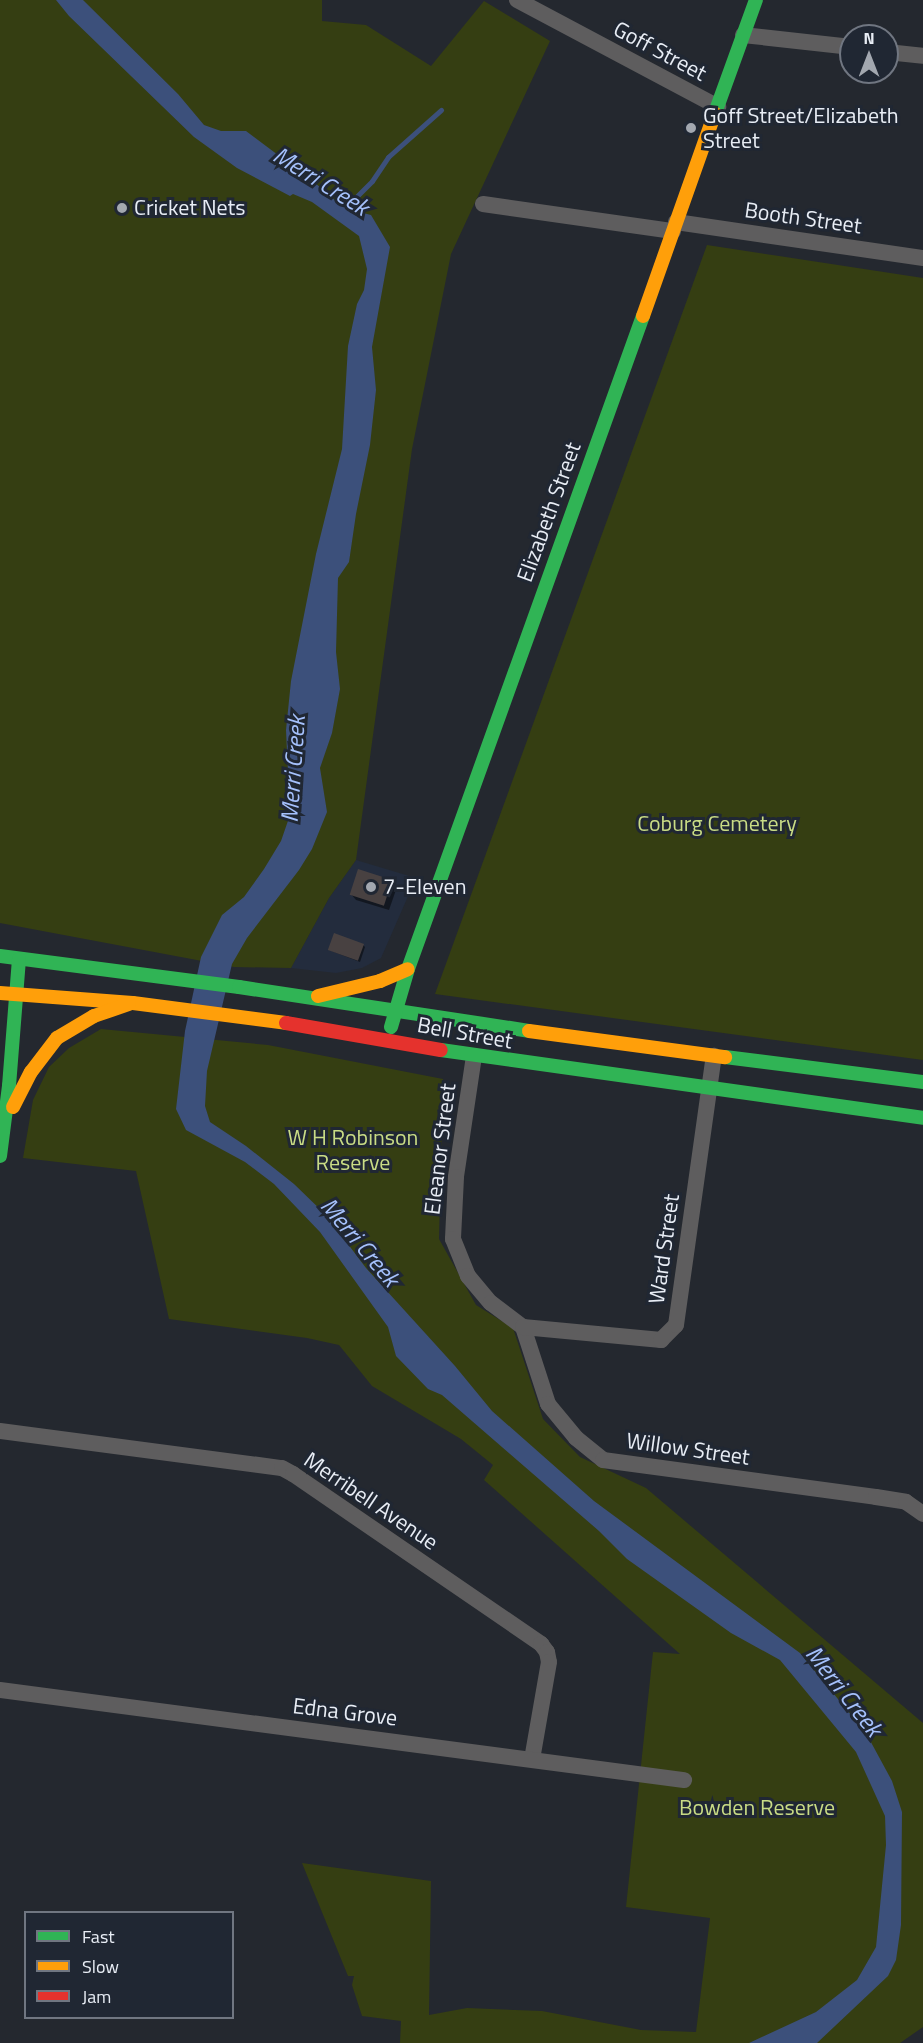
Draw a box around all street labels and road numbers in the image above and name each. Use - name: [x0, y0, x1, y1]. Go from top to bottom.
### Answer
- street label: Goff Street: [609, 16, 711, 86]
- street label: Booth Street: [743, 197, 863, 239]
- street label: Elizabeth Street: [511, 439, 587, 585]
- street label: Bell Street: [415, 1012, 515, 1054]
- street label: Eleanor Street: [419, 1082, 461, 1216]
- street label: Ward Street: [643, 1192, 685, 1306]
- street label: Willow Street: [625, 1427, 751, 1471]
- street label: Merribell Avenue: [299, 1446, 443, 1556]
- street label: Edna Grove: [291, 1692, 399, 1732]

